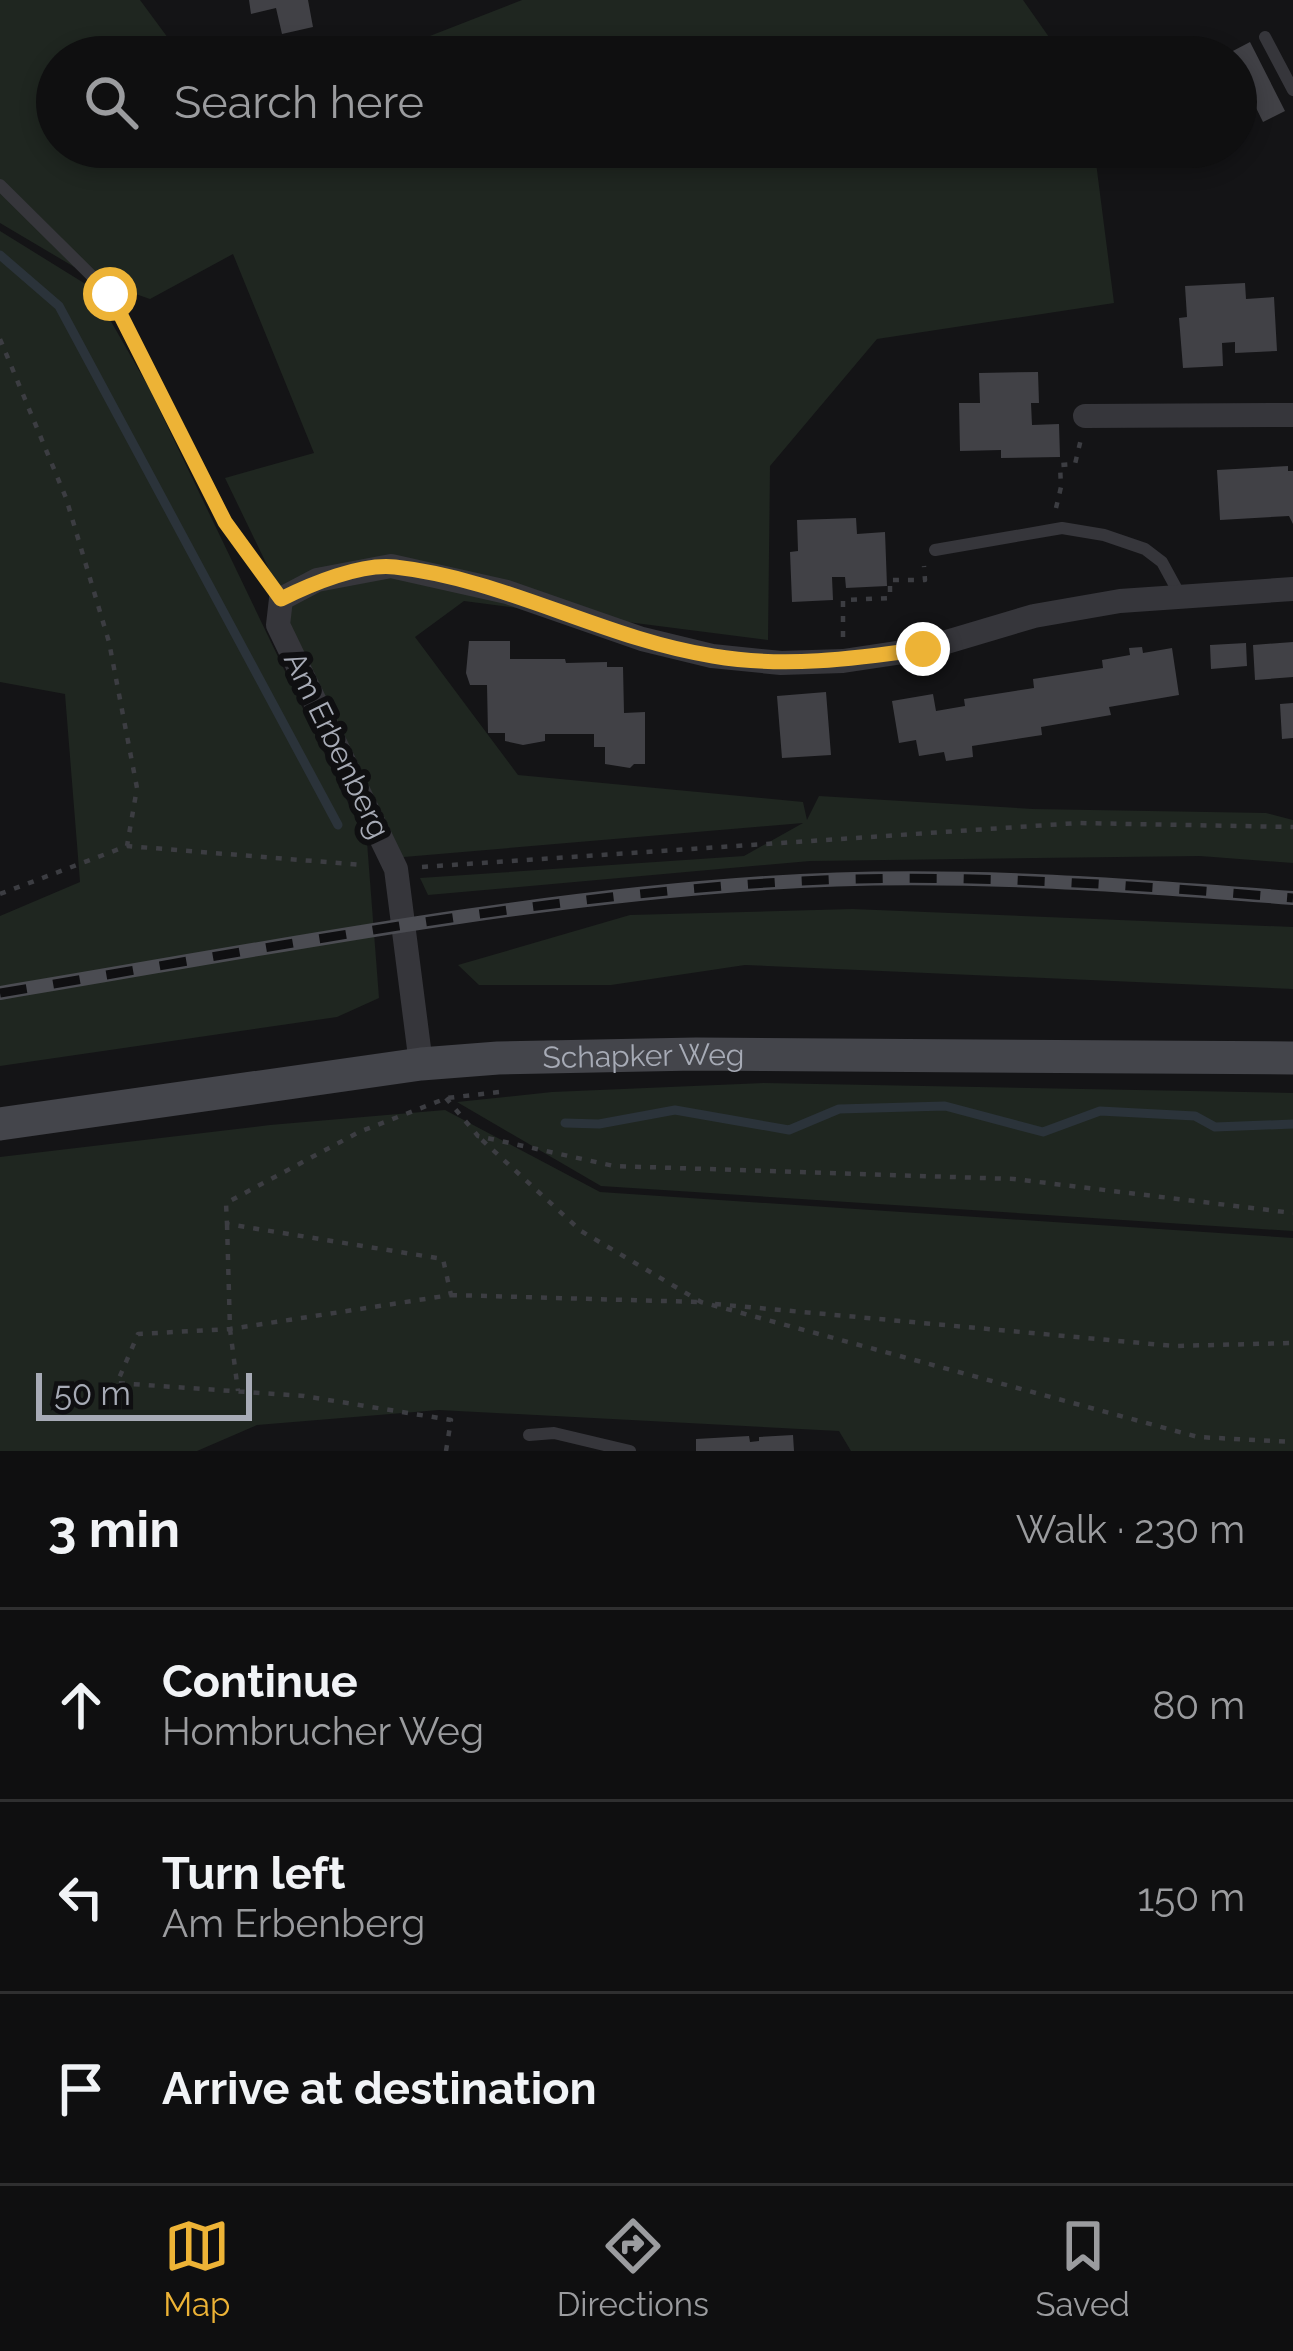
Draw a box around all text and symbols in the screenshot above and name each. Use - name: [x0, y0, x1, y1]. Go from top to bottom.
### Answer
- search box: [36, 36, 1257, 168]
- icon: search: [78, 69, 144, 135]
- text: Search here: [174, 76, 424, 129]
- route start: [83, 267, 137, 321]
- route end: [896, 622, 950, 676]
- street label: Am Erbenberg: [277, 646, 397, 844]
- street label: Schapker Weg: [542, 1036, 744, 1075]
- scale bar: [36, 1367, 252, 1420]
- text: 50 m: [54, 1374, 131, 1413]
- text: 3 min: [48, 1499, 180, 1559]
- text: Walk · 230 m: [1016, 1506, 1245, 1552]
- text: Continue: [162, 1655, 358, 1708]
- icon: ahead: [48, 1672, 114, 1738]
- text: 80 m: [1152, 1682, 1245, 1728]
- text: Hombrucher Weg: [162, 1708, 484, 1754]
- text: Turn left: [162, 1847, 345, 1900]
- icon: left: [48, 1864, 114, 1930]
- text: 150 m: [1137, 1874, 1245, 1920]
- text: Am Erbenberg: [162, 1900, 425, 1946]
- icon: arrive: [48, 2056, 114, 2122]
- text: Arrive at destination: [162, 2062, 597, 2115]
- tab: Map: [163, 2213, 230, 2324]
- tab: Directions: [557, 2213, 709, 2324]
- tab: Saved: [1035, 2213, 1130, 2324]

